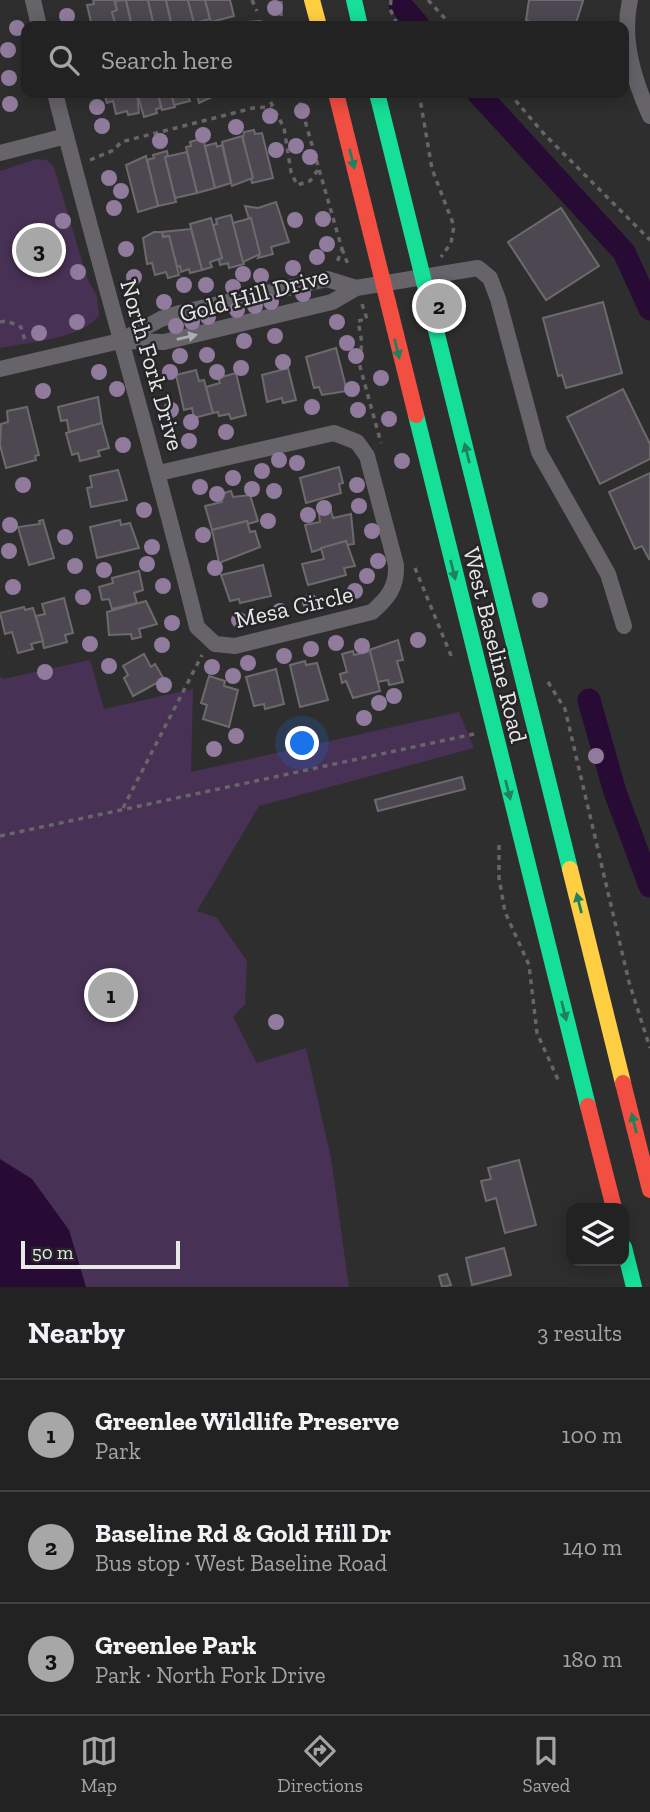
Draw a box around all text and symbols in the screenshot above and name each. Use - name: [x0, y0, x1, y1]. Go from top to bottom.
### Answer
- search box: [21, 21, 629, 98]
- icon: search: [45, 41, 83, 79]
- text: Search here: [101, 44, 233, 76]
- one-way arrow: [347, 148, 358, 170]
- pin: 3: [16, 224, 62, 276]
- street label: Gold Hill Drive: [176, 261, 332, 328]
- street label: North Fork Drive: [114, 276, 191, 454]
- pin: 2: [416, 280, 462, 332]
- one-way arrow: [177, 331, 199, 342]
- one-way arrow: [392, 338, 403, 360]
- one-way arrow: [461, 441, 472, 463]
- street label: West Baseline Road: [457, 544, 534, 746]
- one-way arrow: [448, 559, 459, 581]
- street label: Mesa Circle: [232, 579, 356, 634]
- your location: [285, 726, 319, 760]
- one-way arrow: [503, 780, 514, 802]
- one-way arrow: [573, 891, 584, 913]
- pin: 1: [88, 969, 134, 1021]
- one-way arrow: [559, 1000, 570, 1022]
- one-way arrow: [628, 1112, 639, 1134]
- map controls: [566, 1203, 629, 1266]
- button: layers: [566, 1203, 629, 1266]
- scale bar: [21, 1238, 180, 1270]
- text: 50 m: [32, 1241, 73, 1264]
- text: Nearby: [28, 1315, 125, 1351]
- text: 3 results: [537, 1319, 622, 1347]
- text: Greenlee Wildlife Preserve: [95, 1405, 399, 1437]
- text: 1: [46, 1421, 56, 1449]
- text: 100 m: [562, 1421, 622, 1449]
- text: Park: [95, 1437, 141, 1465]
- text: Baseline Rd & Gold Hill Dr: [95, 1517, 391, 1549]
- text: 2: [45, 1533, 57, 1561]
- text: 140 m: [562, 1533, 622, 1561]
- text: Bus stop · West Baseline Road: [95, 1549, 387, 1577]
- text: Greenlee Park: [95, 1629, 256, 1661]
- text: 3: [45, 1645, 57, 1673]
- text: 180 m: [562, 1645, 622, 1673]
- text: Park · North Fork Drive: [95, 1661, 325, 1689]
- tab: Map: [80, 1732, 118, 1797]
- tab: Directions: [277, 1732, 363, 1797]
- tab: Saved: [523, 1732, 570, 1797]

